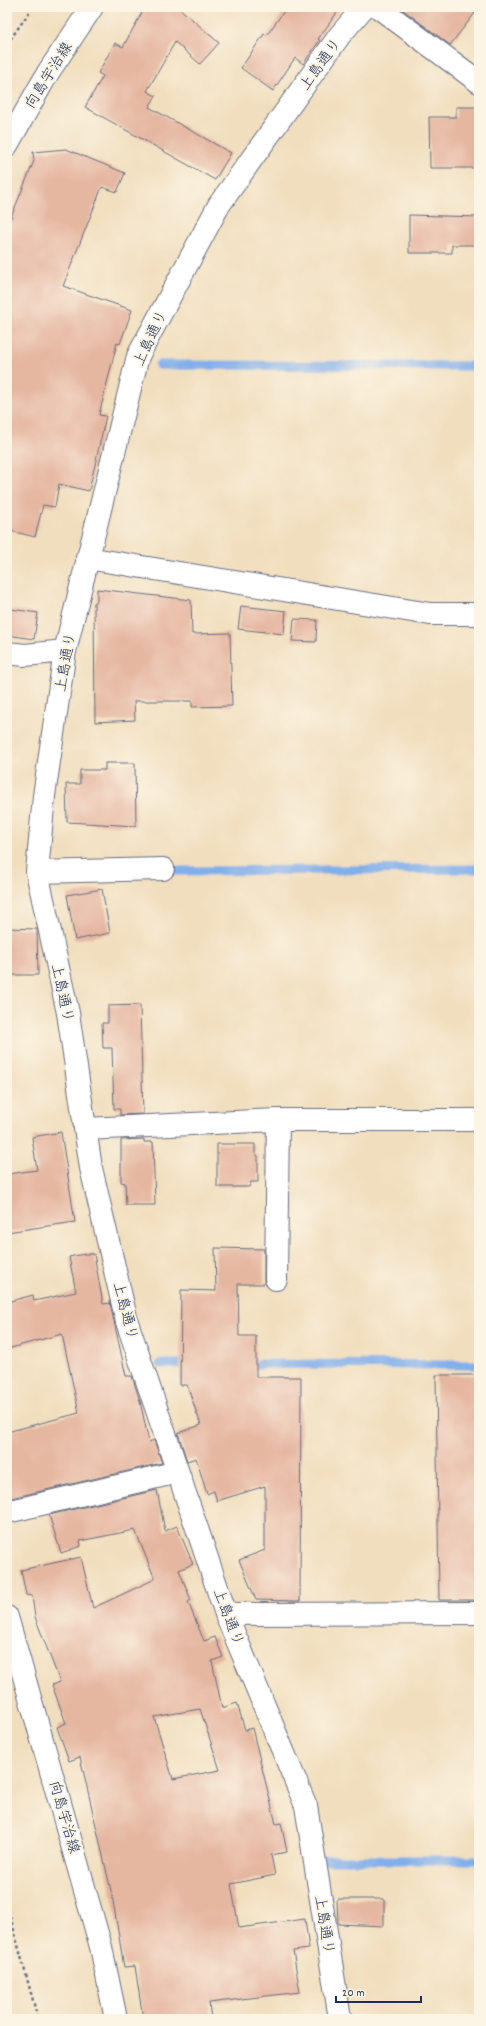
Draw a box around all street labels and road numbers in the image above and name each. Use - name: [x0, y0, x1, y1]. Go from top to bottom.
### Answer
- street label: 上島通り: [295, 34, 348, 96]
- street label: 向島宇治線: [20, 38, 79, 114]
- street label: 上島通り: [129, 307, 174, 371]
- street label: 上島通り: [51, 631, 83, 694]
- street label: 上島通り: [44, 962, 78, 1025]
- street label: 上島通り: [106, 1280, 142, 1343]
- street label: 上島通り: [206, 1586, 248, 1650]
- street label: 向島宇治線: [42, 1778, 84, 1857]
- street label: 上島通り: [307, 1894, 339, 1957]

